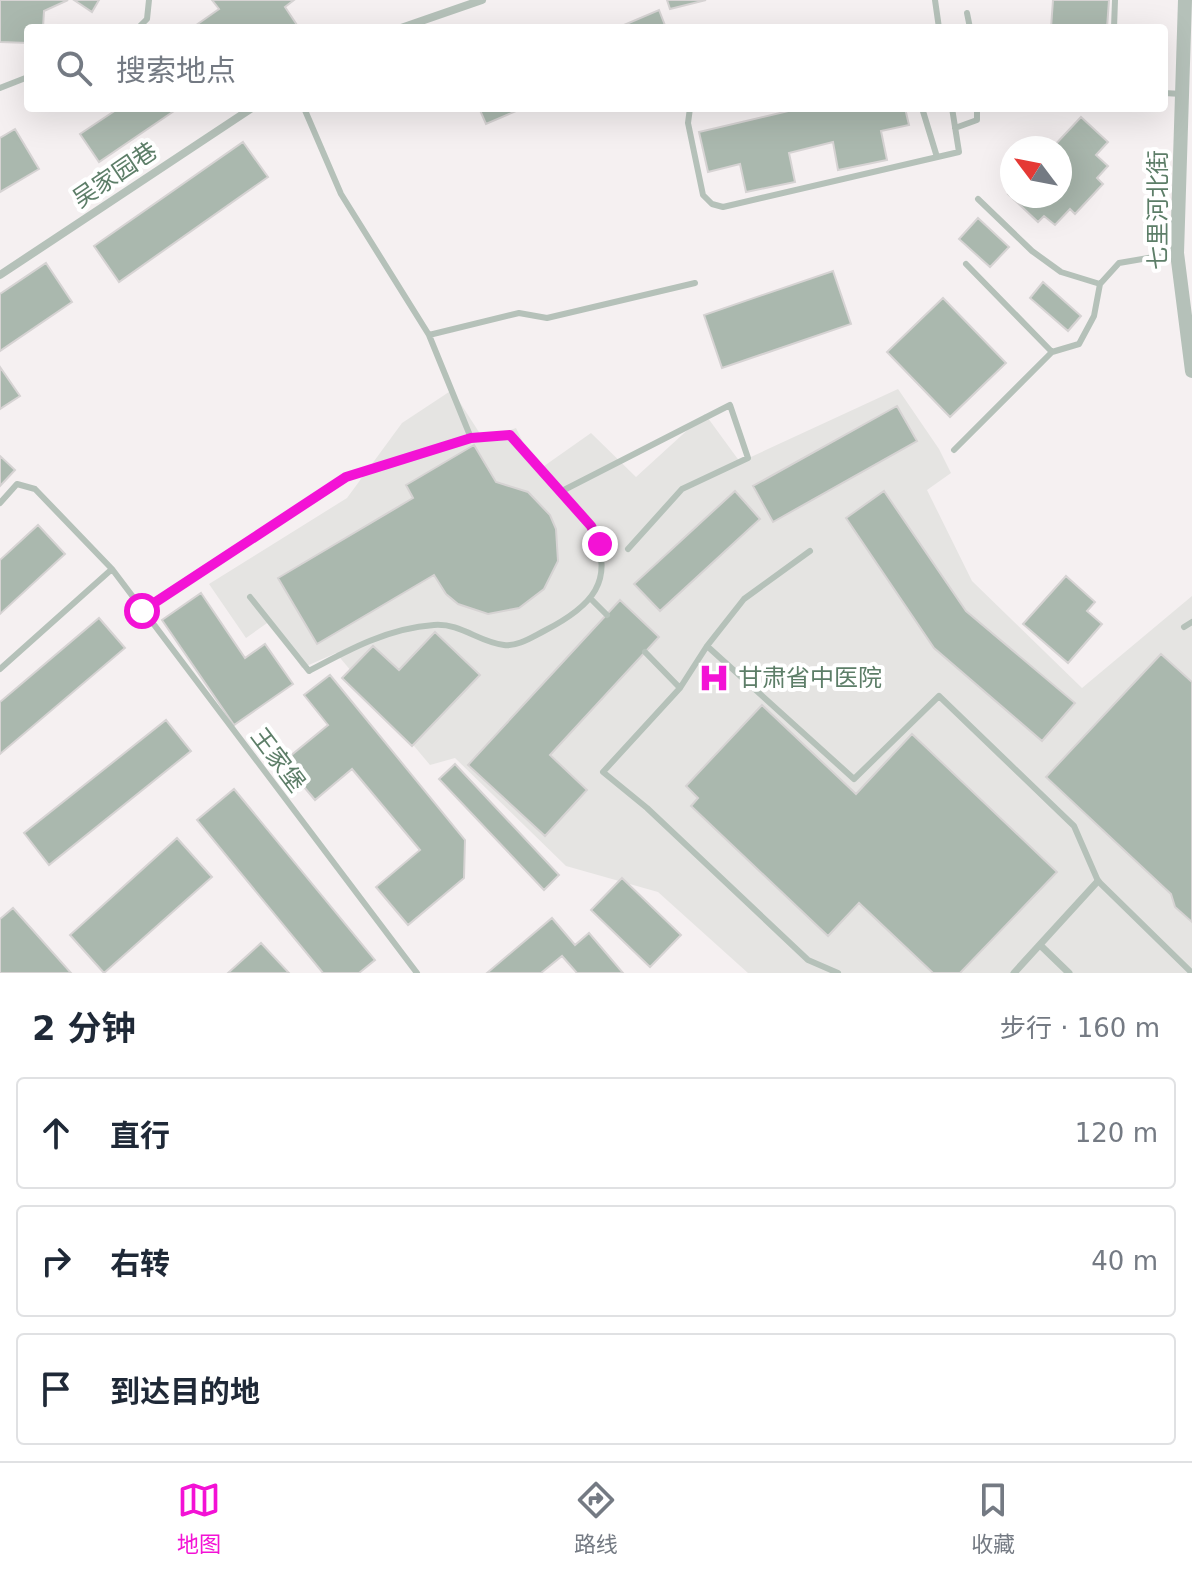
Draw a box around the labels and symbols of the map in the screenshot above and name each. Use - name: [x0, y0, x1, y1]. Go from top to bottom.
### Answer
- north arrow: [1000, 136, 1072, 208]
- street label: 吴家园巷: [67, 137, 163, 213]
- street label: 七里河北街: [1144, 150, 1172, 270]
- route end: [582, 526, 618, 562]
- route start: [124, 593, 160, 629]
- hospital icon: 甘肃省中医院: [697, 661, 731, 695]
- place label: 甘肃省中医院: [738, 664, 882, 692]
- street label: 王家堡: [245, 723, 311, 797]

